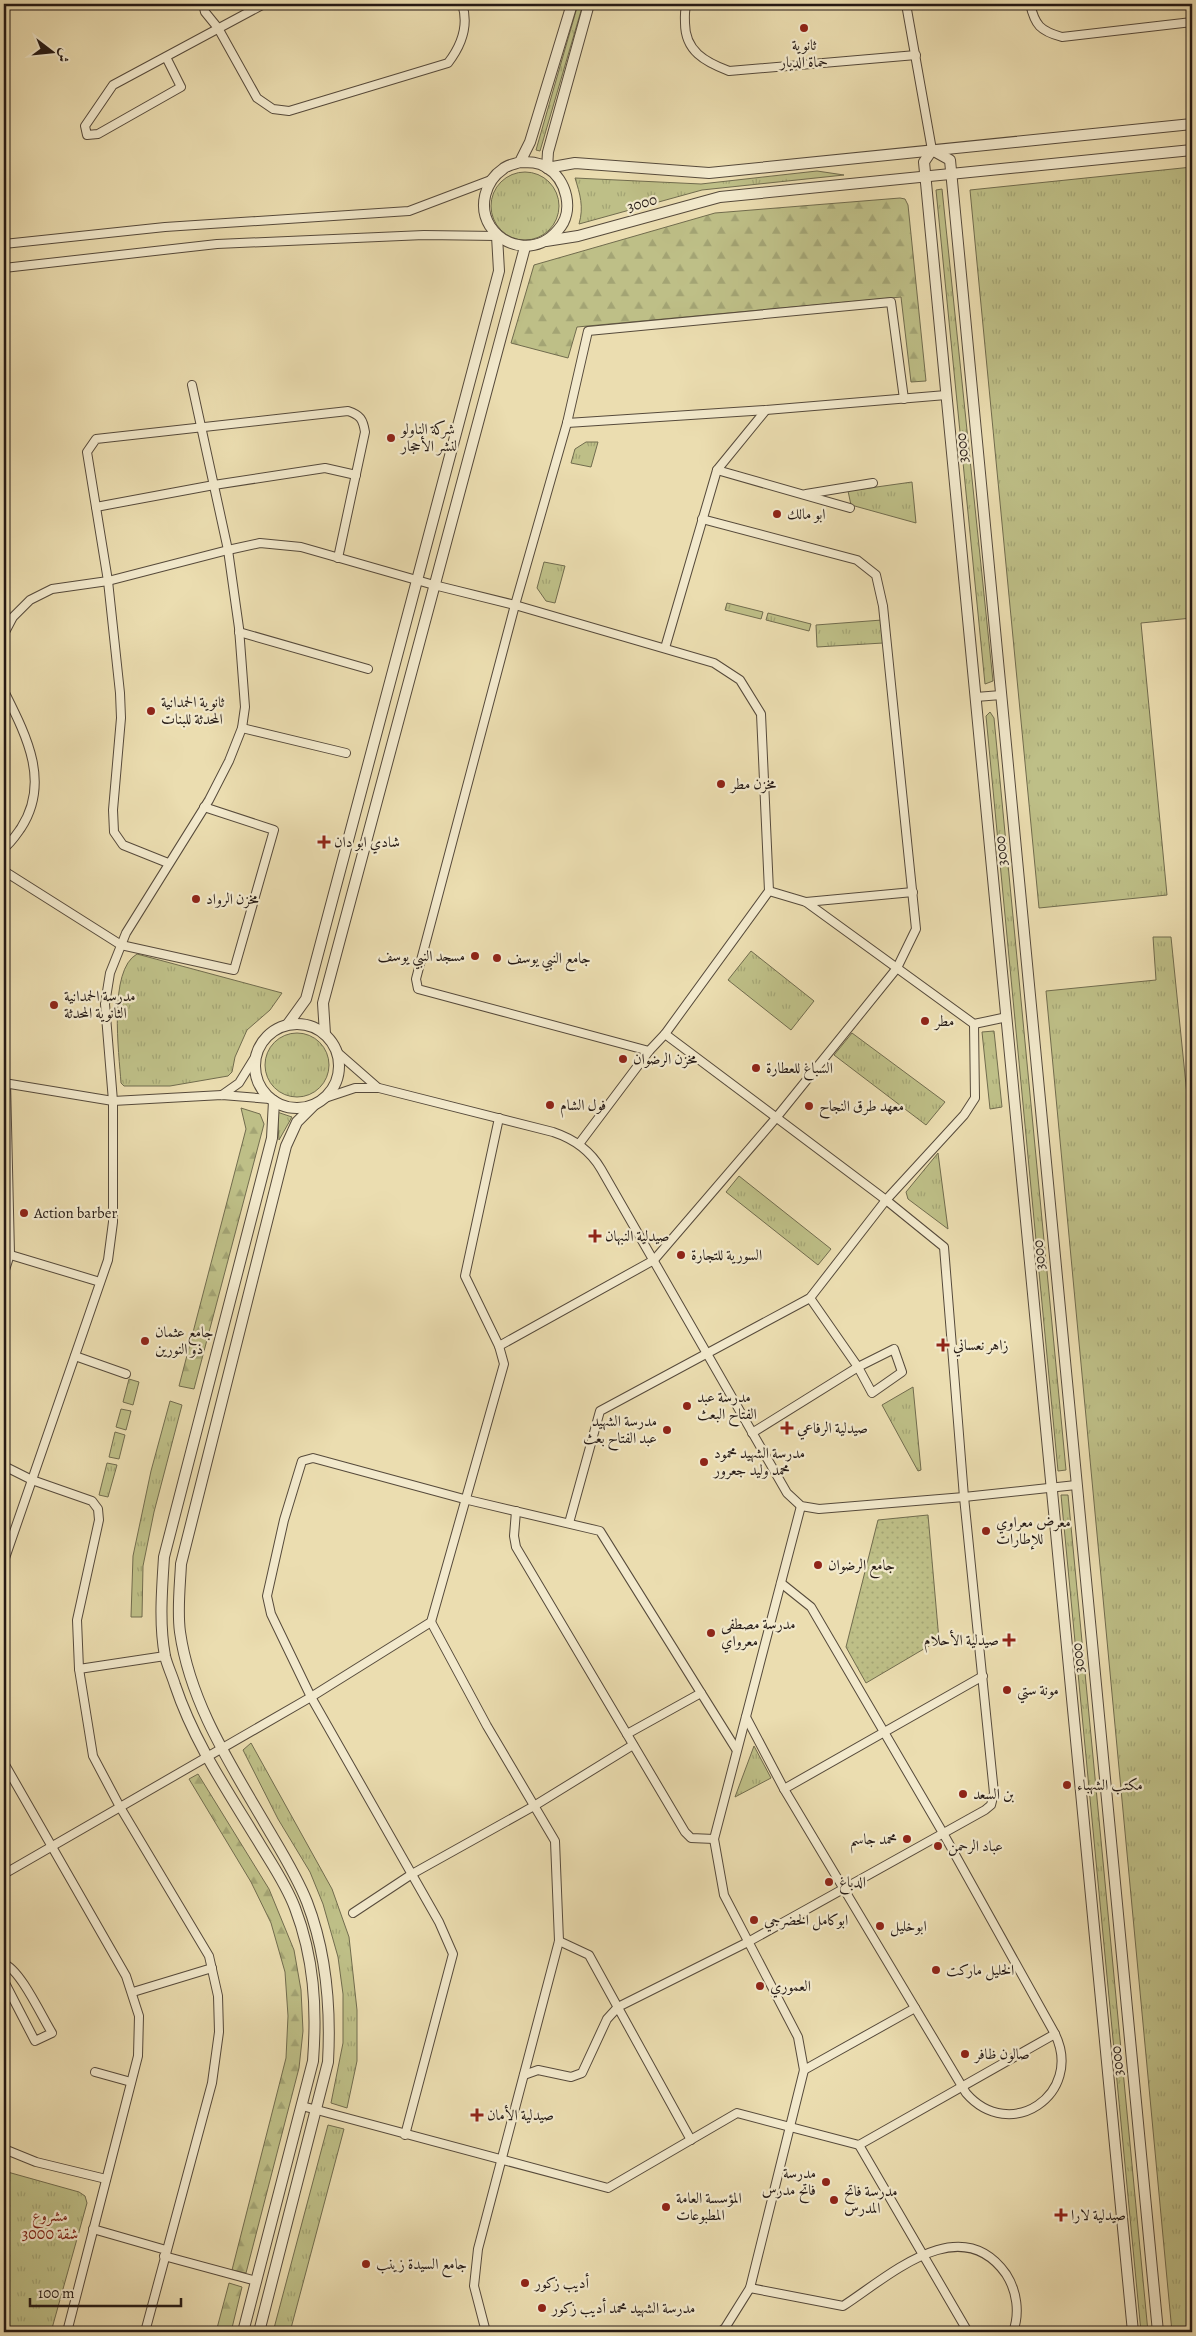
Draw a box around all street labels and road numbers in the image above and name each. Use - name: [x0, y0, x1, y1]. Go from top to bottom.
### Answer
- street label: 3000: [625, 189, 659, 217]
- street label: 3000: [951, 432, 973, 464]
- street label: 3000: [989, 835, 1013, 867]
- street label: 3000: [1028, 1239, 1050, 1271]
- street label: 3000: [1066, 1642, 1090, 1674]
- street label: 3000: [1105, 2045, 1129, 2077]

